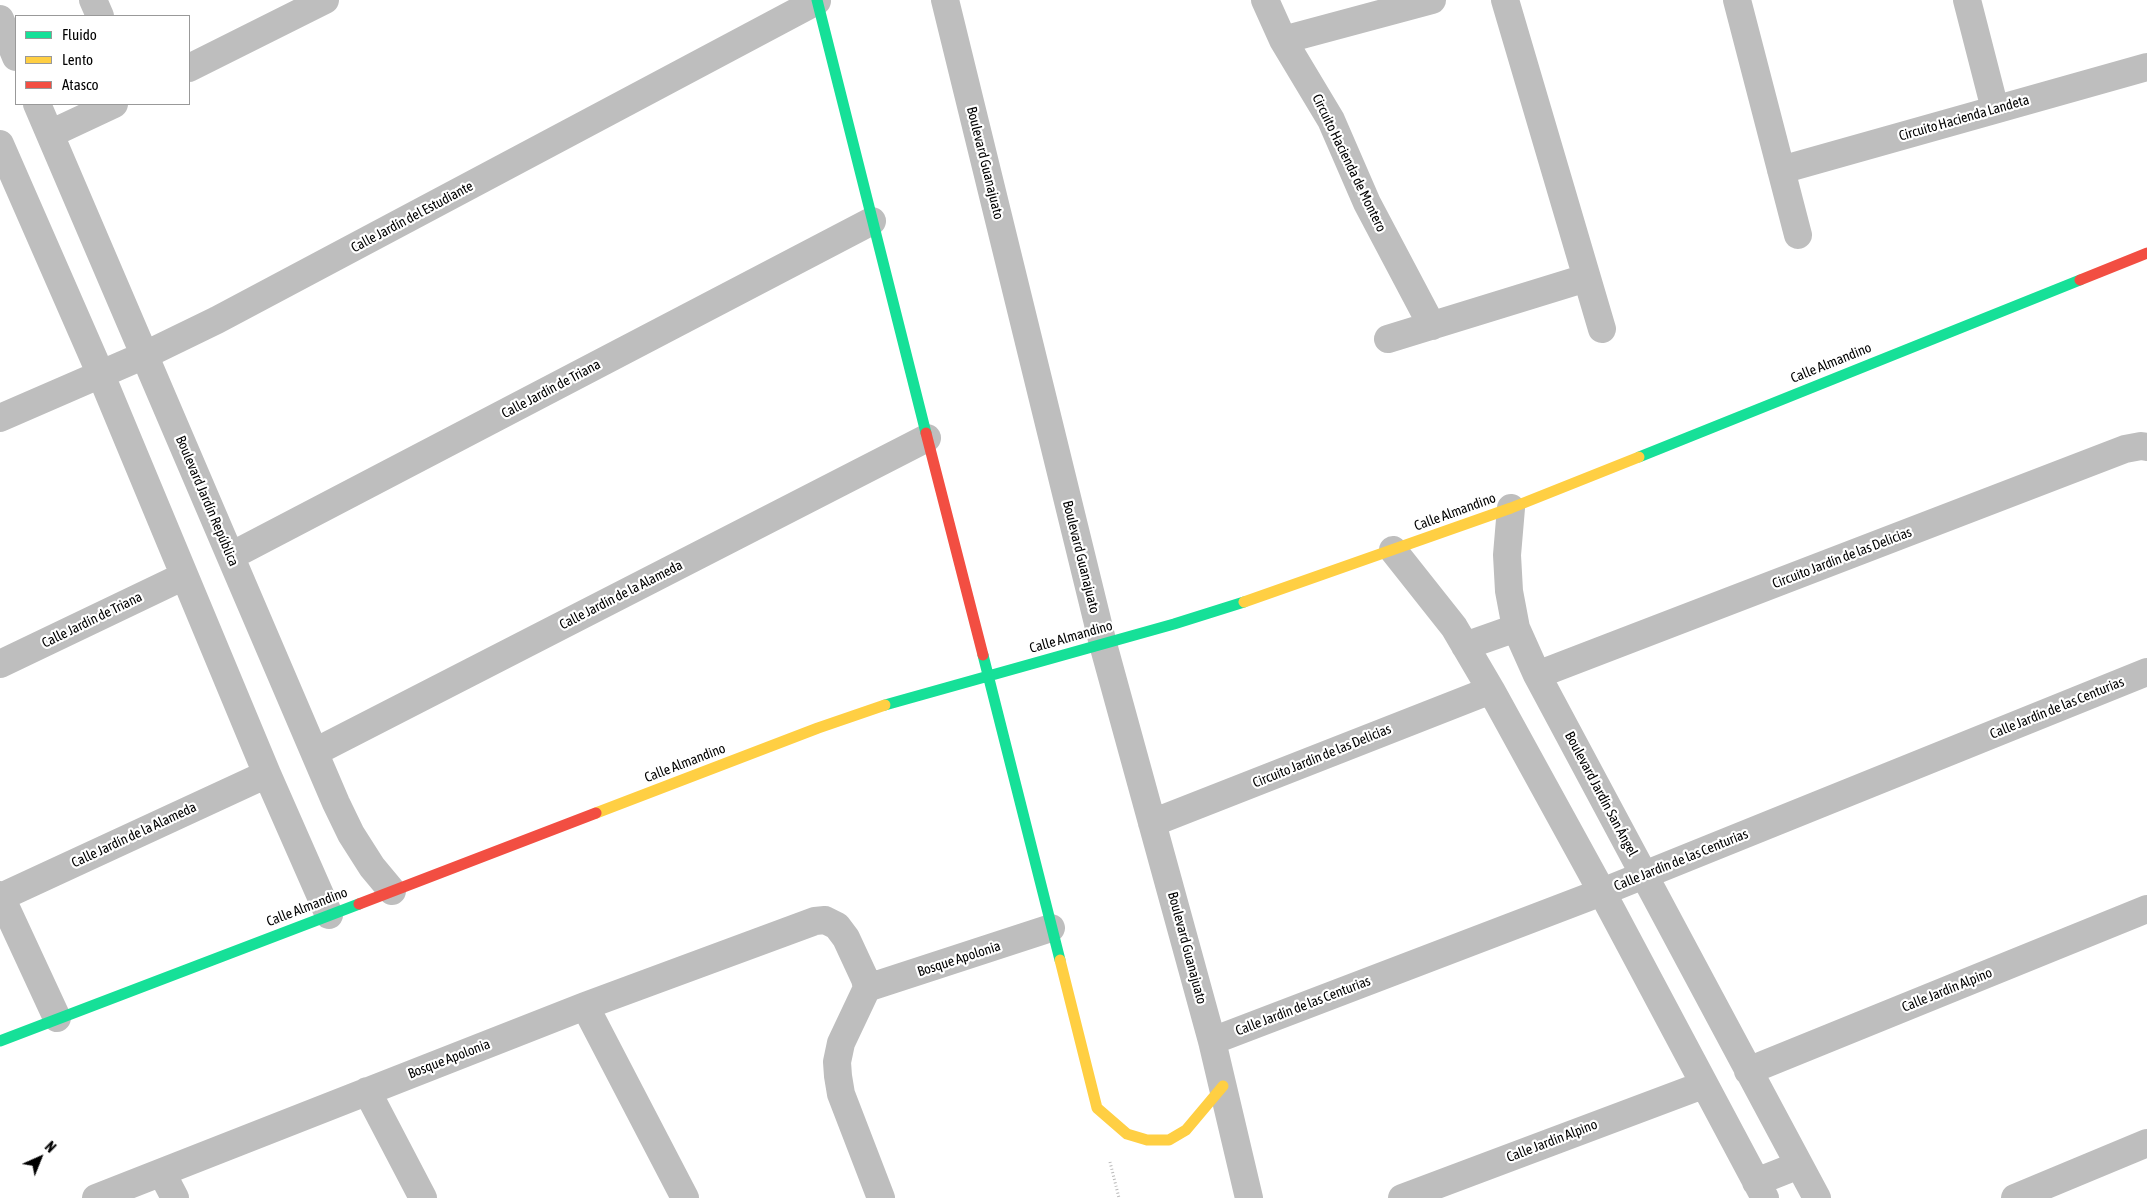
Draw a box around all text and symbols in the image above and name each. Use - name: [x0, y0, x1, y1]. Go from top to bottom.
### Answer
- legend: [15, 15, 190, 105]
- text: Fluido: [62, 26, 97, 43]
- text: Lento: [62, 51, 93, 68]
- text: Atasco: [62, 76, 99, 93]
- street label: Circuito Hacienda de Montero: [1308, 91, 1390, 235]
- street label: Circuito Hacienda Landeta: [1897, 91, 2031, 145]
- street label: Boulevard Guanajuato: [963, 105, 1007, 221]
- street label: Calle Jardín del Estudiante: [348, 178, 476, 256]
- street label: Calle Almandino: [1788, 339, 1874, 387]
- street label: Calle Jardín de Triana: [499, 356, 603, 422]
- street label: Boulevard Jardín República: [172, 433, 242, 569]
- street label: Calle Almandino: [1412, 489, 1498, 535]
- street label: Boulevard Guanajuato: [1059, 499, 1103, 615]
- street label: Circuito Jardín de las Delicias: [1770, 524, 1914, 592]
- street label: Calle Jardín de la Alameda: [557, 557, 685, 633]
- street label: Calle Jardín de Triana: [39, 588, 145, 652]
- street label: Calle Almandino: [1028, 617, 1114, 657]
- street label: Calle Jardín de las Centurias: [1988, 673, 2126, 743]
- street label: Circuito Jardín de las Delicias: [1250, 721, 1394, 791]
- street label: Boulevard Jardín San Ángel: [1561, 729, 1641, 859]
- street label: Calle Almandino: [642, 740, 728, 786]
- street label: Calle Jardín de la Alameda: [69, 799, 199, 871]
- street label: Calle Jardín de las Centurias: [1612, 825, 1750, 895]
- street label: Calle Almandino: [264, 884, 350, 930]
- street label: Boulevard Guanajuato: [1164, 890, 1210, 1006]
- street label: Bosque Apolonia: [915, 938, 1003, 980]
- street label: Calle Jardín Alpino: [1899, 964, 1995, 1016]
- street label: Calle Jardín de las Centurias: [1233, 973, 1373, 1039]
- street label: Bosque Apolonia: [406, 1036, 492, 1082]
- street label: Calle Jardín Alpino: [1504, 1116, 1600, 1166]
- north arrow: [15, 1133, 65, 1183]
- text: N: [42, 1139, 59, 1156]

